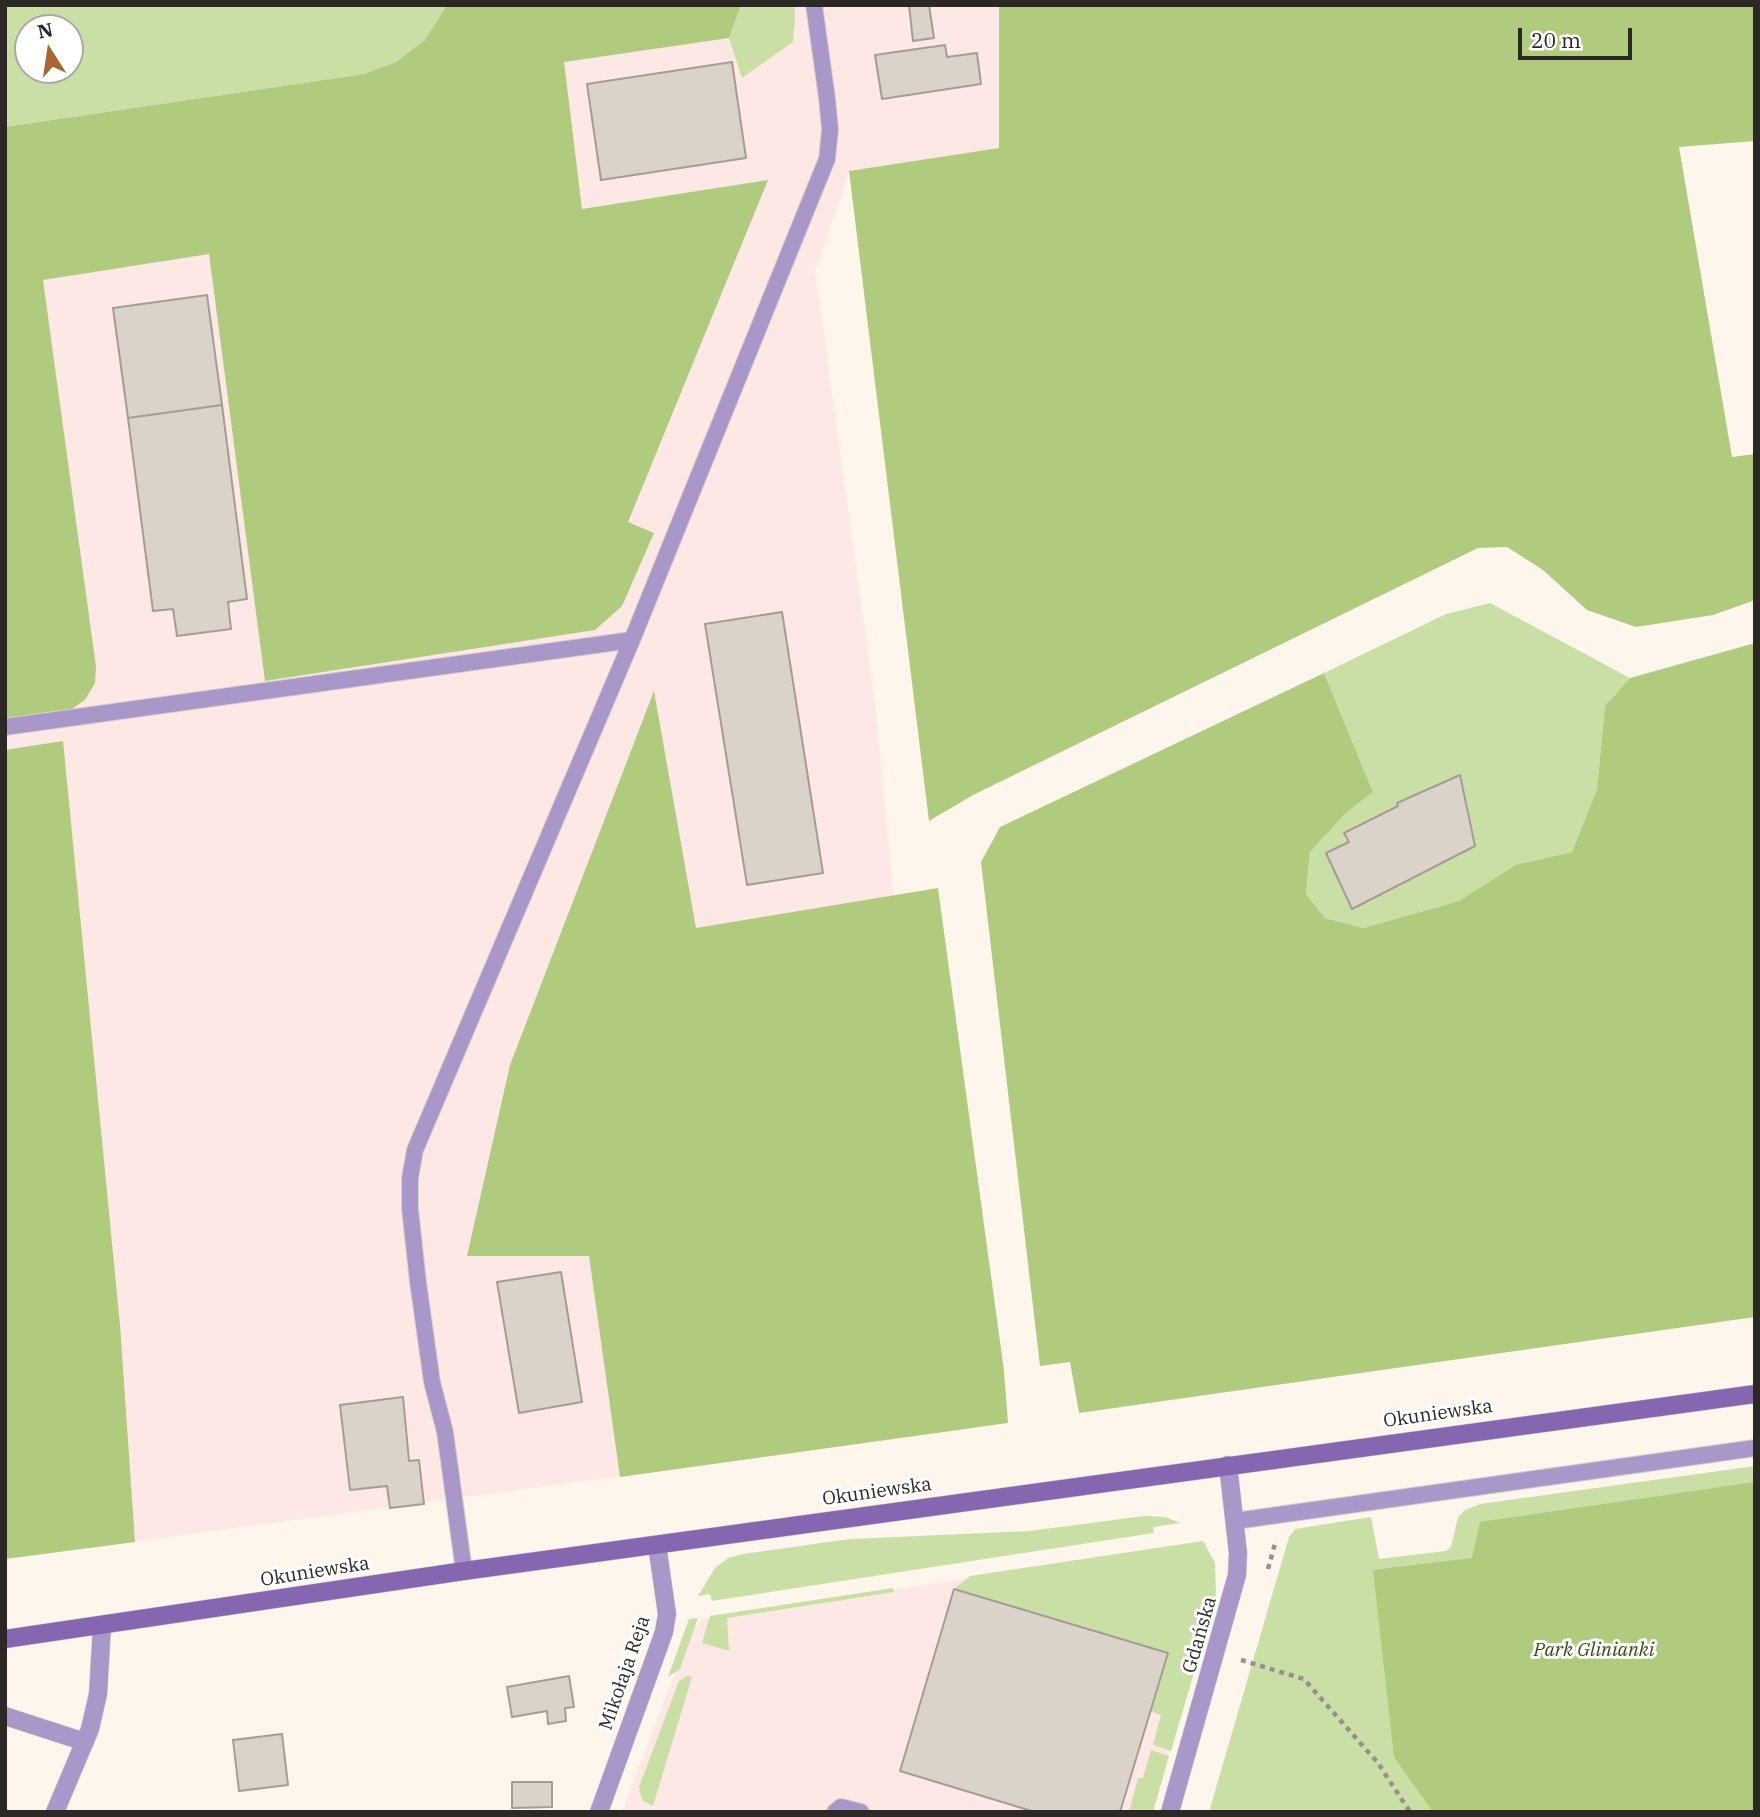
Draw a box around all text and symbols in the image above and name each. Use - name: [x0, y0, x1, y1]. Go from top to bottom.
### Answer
- north arrow: [14, 14, 84, 84]
- scale bar: [1522, 14, 1636, 58]
- text: N: [35, 17, 55, 44]
- text: 20 m: [1531, 26, 1581, 54]
- street label: Okuniewska: [1382, 1395, 1494, 1433]
- street label: Okuniewska: [821, 1473, 933, 1511]
- street label: Okuniewska: [259, 1552, 371, 1592]
- street label: Gdańska: [1178, 1594, 1222, 1676]
- street label: Mikołaja Reja: [595, 1613, 655, 1733]
- park label: Park Glinianki: [1534, 1640, 1654, 1662]

